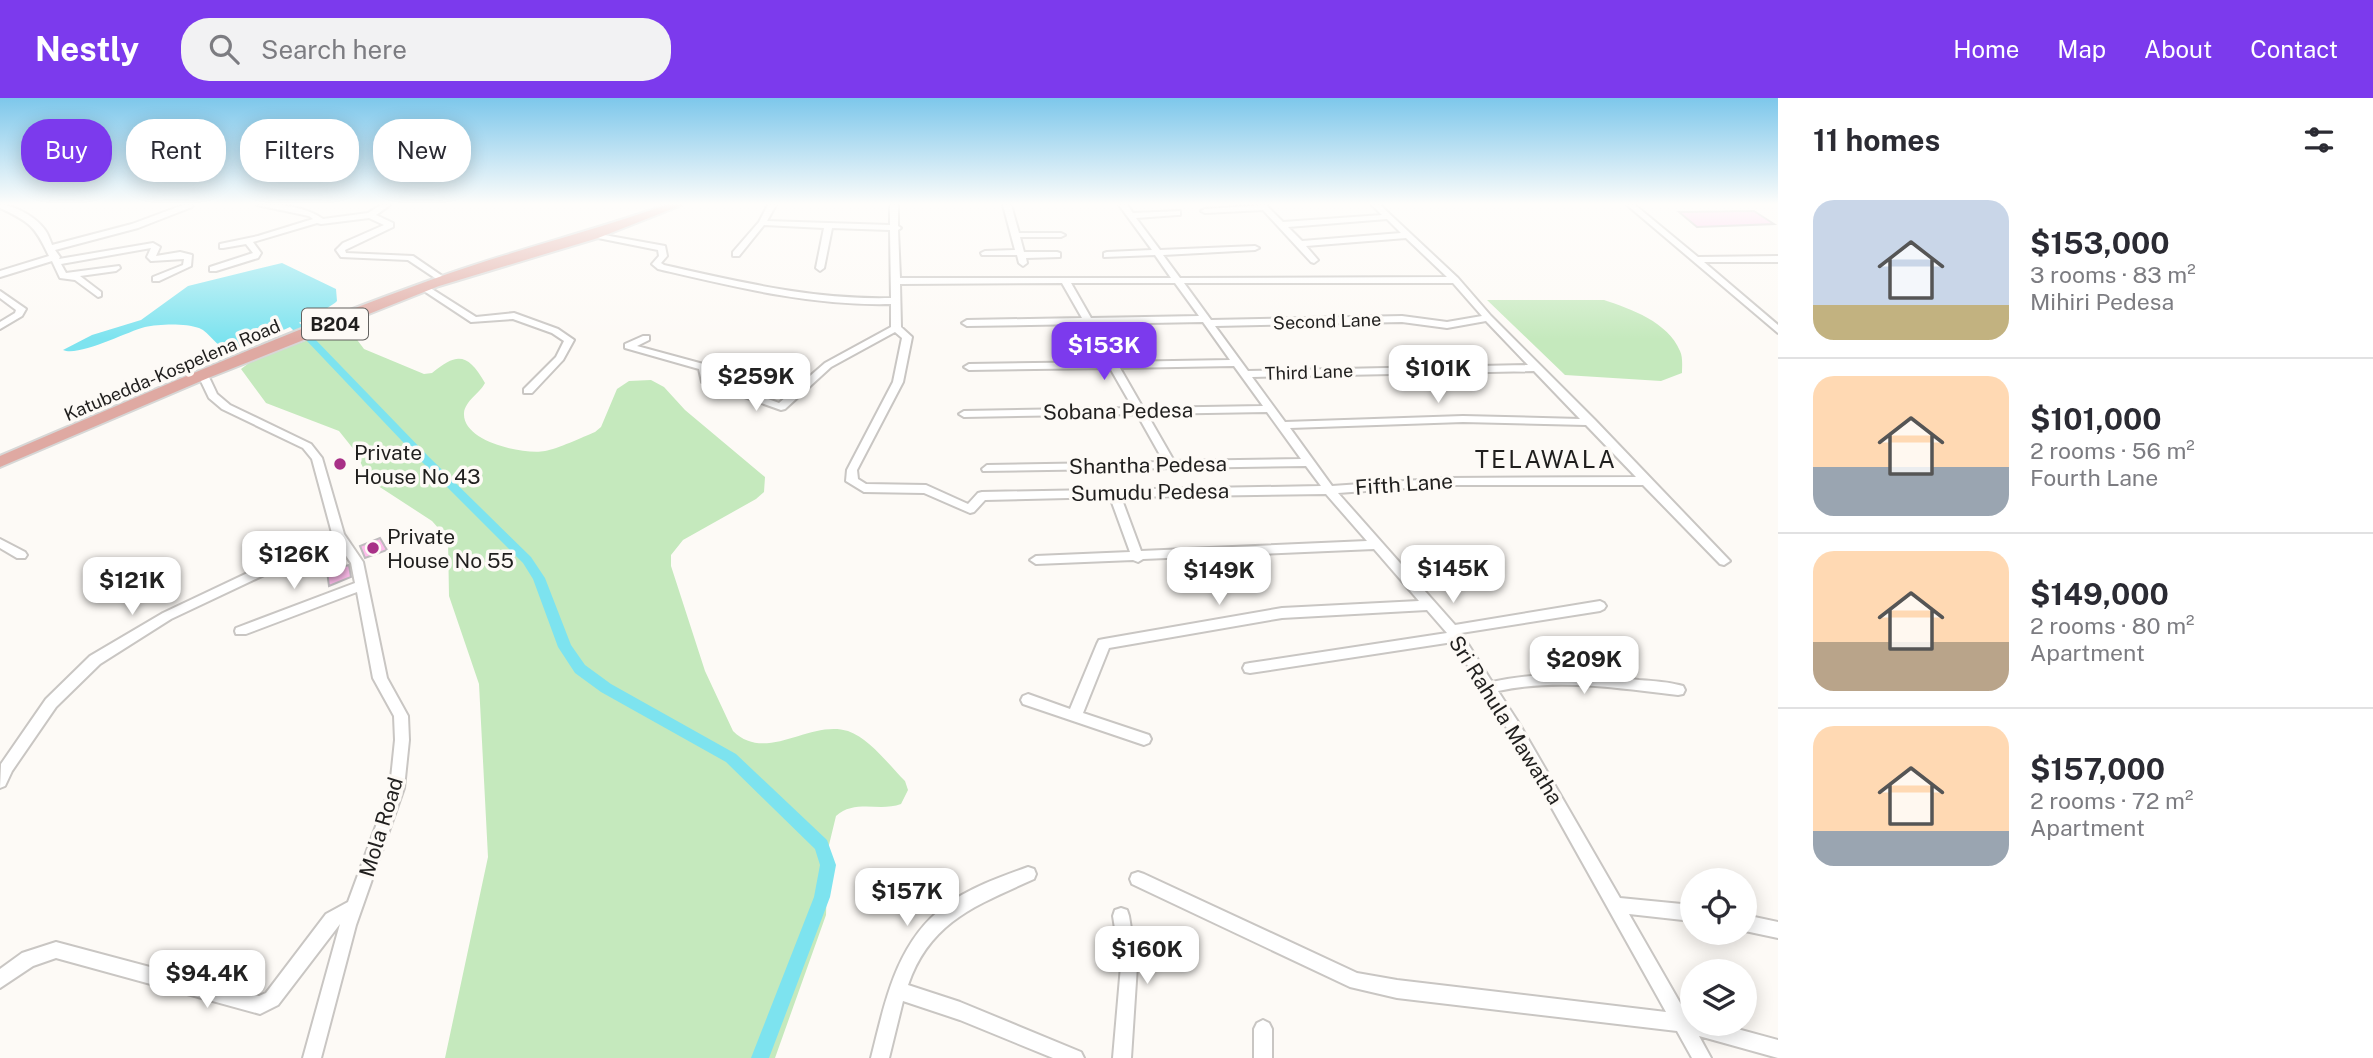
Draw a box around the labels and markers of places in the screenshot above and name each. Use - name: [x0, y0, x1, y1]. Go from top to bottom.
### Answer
- pin: $153K: [1055, 322, 1153, 382]
- pin: $101K: [1389, 345, 1487, 405]
- pin: $259K: [707, 354, 805, 413]
- place label: Private House No 43: [354, 440, 480, 489]
- marker: Private House No 43: [332, 456, 348, 472]
- place label: Private House No 55: [387, 524, 514, 573]
- pin: $126K: [245, 532, 343, 591]
- marker: Private House No 55: [365, 540, 381, 556]
- pin: $145K: [1404, 546, 1502, 605]
- pin: $149K: [1170, 547, 1268, 607]
- pin: $121K: [83, 558, 181, 617]
- pin: $209K: [1535, 636, 1633, 696]
- pin: $157K: [858, 868, 956, 928]
- pin: $160K: [1098, 926, 1196, 986]
- pin: $94.4K: [150, 950, 264, 1010]

